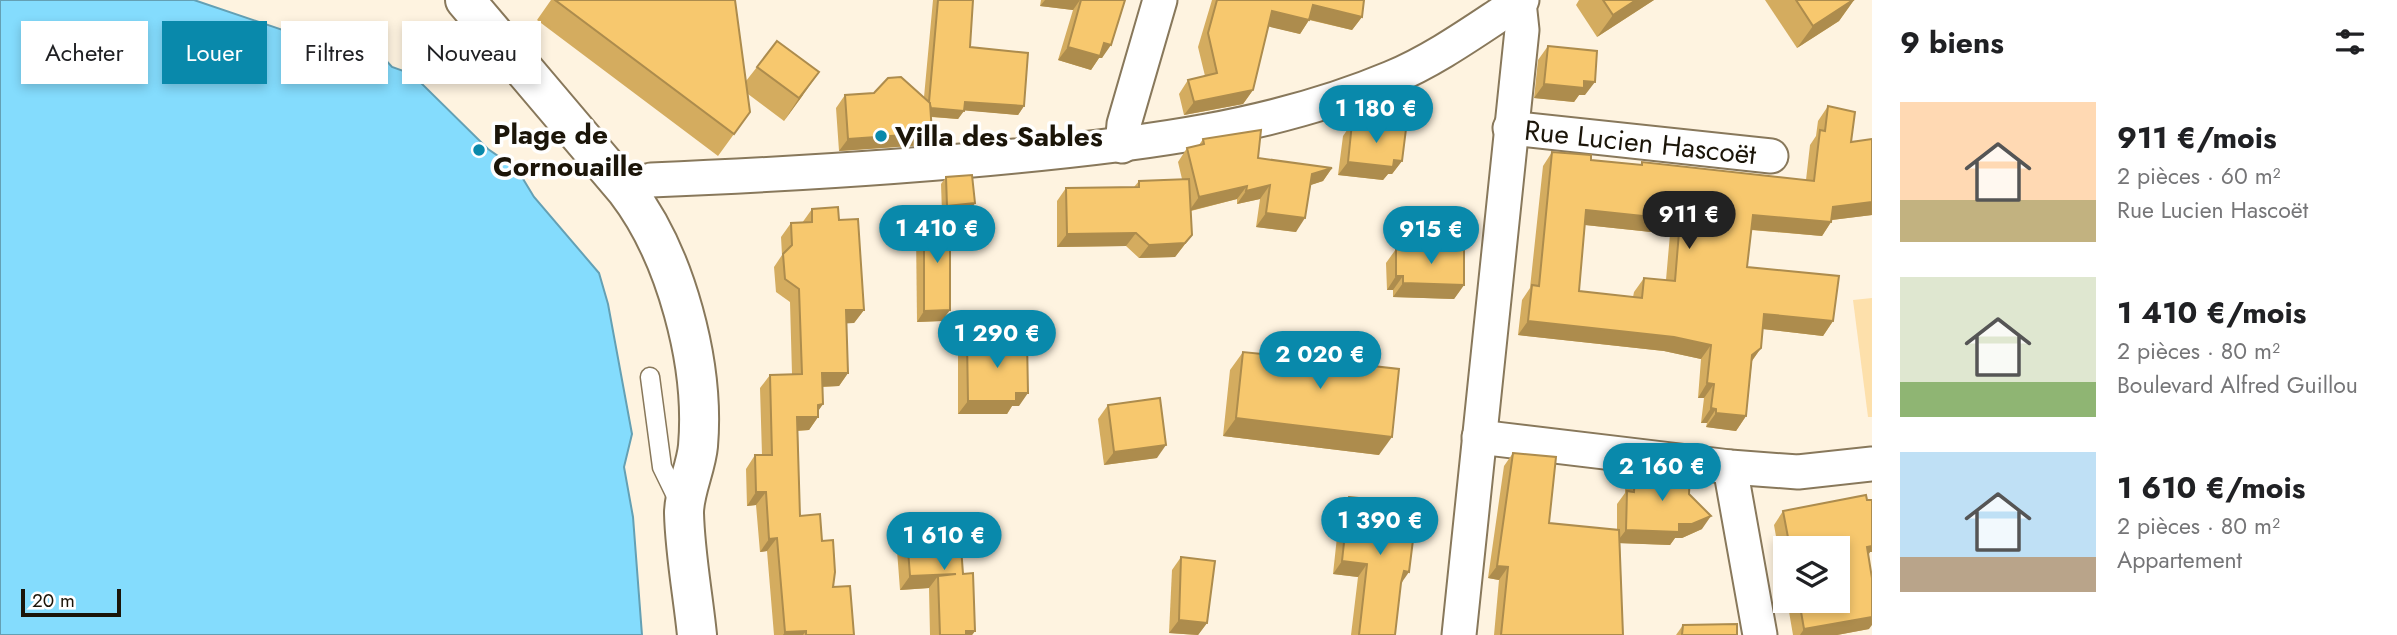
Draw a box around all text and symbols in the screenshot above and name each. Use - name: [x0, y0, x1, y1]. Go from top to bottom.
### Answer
- chip: Acheter: [21, 21, 148, 84]
- chip: Louer: [162, 21, 267, 84]
- chip: Filtres: [281, 21, 388, 84]
- chip: Nouveau: [402, 21, 541, 84]
- text: 9 biens: [1900, 21, 2004, 64]
- icon: filters: [2331, 23, 2369, 61]
- pin: 1 180 €: [1311, 86, 1441, 145]
- text: 1 180 €: [1335, 91, 1417, 125]
- street label: Rue Lucien Hascoët: [1522, 109, 1758, 175]
- place label: Plage de Cornouaille: [493, 114, 643, 187]
- place label: Villa des Sables: [894, 116, 1103, 157]
- text: 911 €/mois: [2117, 116, 2277, 159]
- marker: Villa des Sables: [873, 128, 889, 144]
- icon: home: [1956, 130, 2040, 214]
- marker: Plage de Cornouaille: [471, 142, 487, 158]
- text: 2 pièces · 60 m²: [2117, 159, 2281, 193]
- pin: 911 €: [1640, 191, 1738, 251]
- text: Rue Lucien Hascoët: [2117, 193, 2308, 227]
- text: 911 €: [1659, 197, 1719, 231]
- pin: 1 410 €: [872, 205, 1002, 265]
- pin: 915 €: [1382, 206, 1480, 266]
- text: 1 410 €: [895, 211, 979, 245]
- text: 915 €: [1399, 212, 1463, 246]
- text: 1 410 €/mois: [2117, 291, 2306, 334]
- icon: home: [1956, 305, 2040, 389]
- pin: 1 290 €: [932, 310, 1062, 370]
- text: 1 290 €: [954, 316, 1040, 350]
- pin: 2 020 €: [1255, 332, 1385, 391]
- text: 2 pièces · 80 m²: [2117, 334, 2280, 368]
- text: 2 020 €: [1275, 337, 1365, 371]
- text: Boulevard Alfred Guillou: [2117, 368, 2358, 402]
- pin: 2 160 €: [1597, 444, 1727, 503]
- text: 2 160 €: [1619, 449, 1705, 483]
- text: 1 610 €/mois: [2117, 466, 2306, 509]
- icon: home: [1956, 480, 2040, 564]
- pin: 1 390 €: [1315, 498, 1445, 557]
- text: 1 390 €: [1337, 503, 1423, 537]
- text: 2 pièces · 80 m²: [2117, 509, 2280, 543]
- pin: 1 610 €: [879, 512, 1009, 572]
- text: 1 610 €: [903, 518, 985, 552]
- map controls: [1773, 536, 1850, 613]
- button: layers: [1773, 536, 1850, 613]
- text: Appartement: [2117, 543, 2242, 577]
- scale bar: [21, 586, 121, 618]
- text: 20 m: [32, 587, 75, 614]

